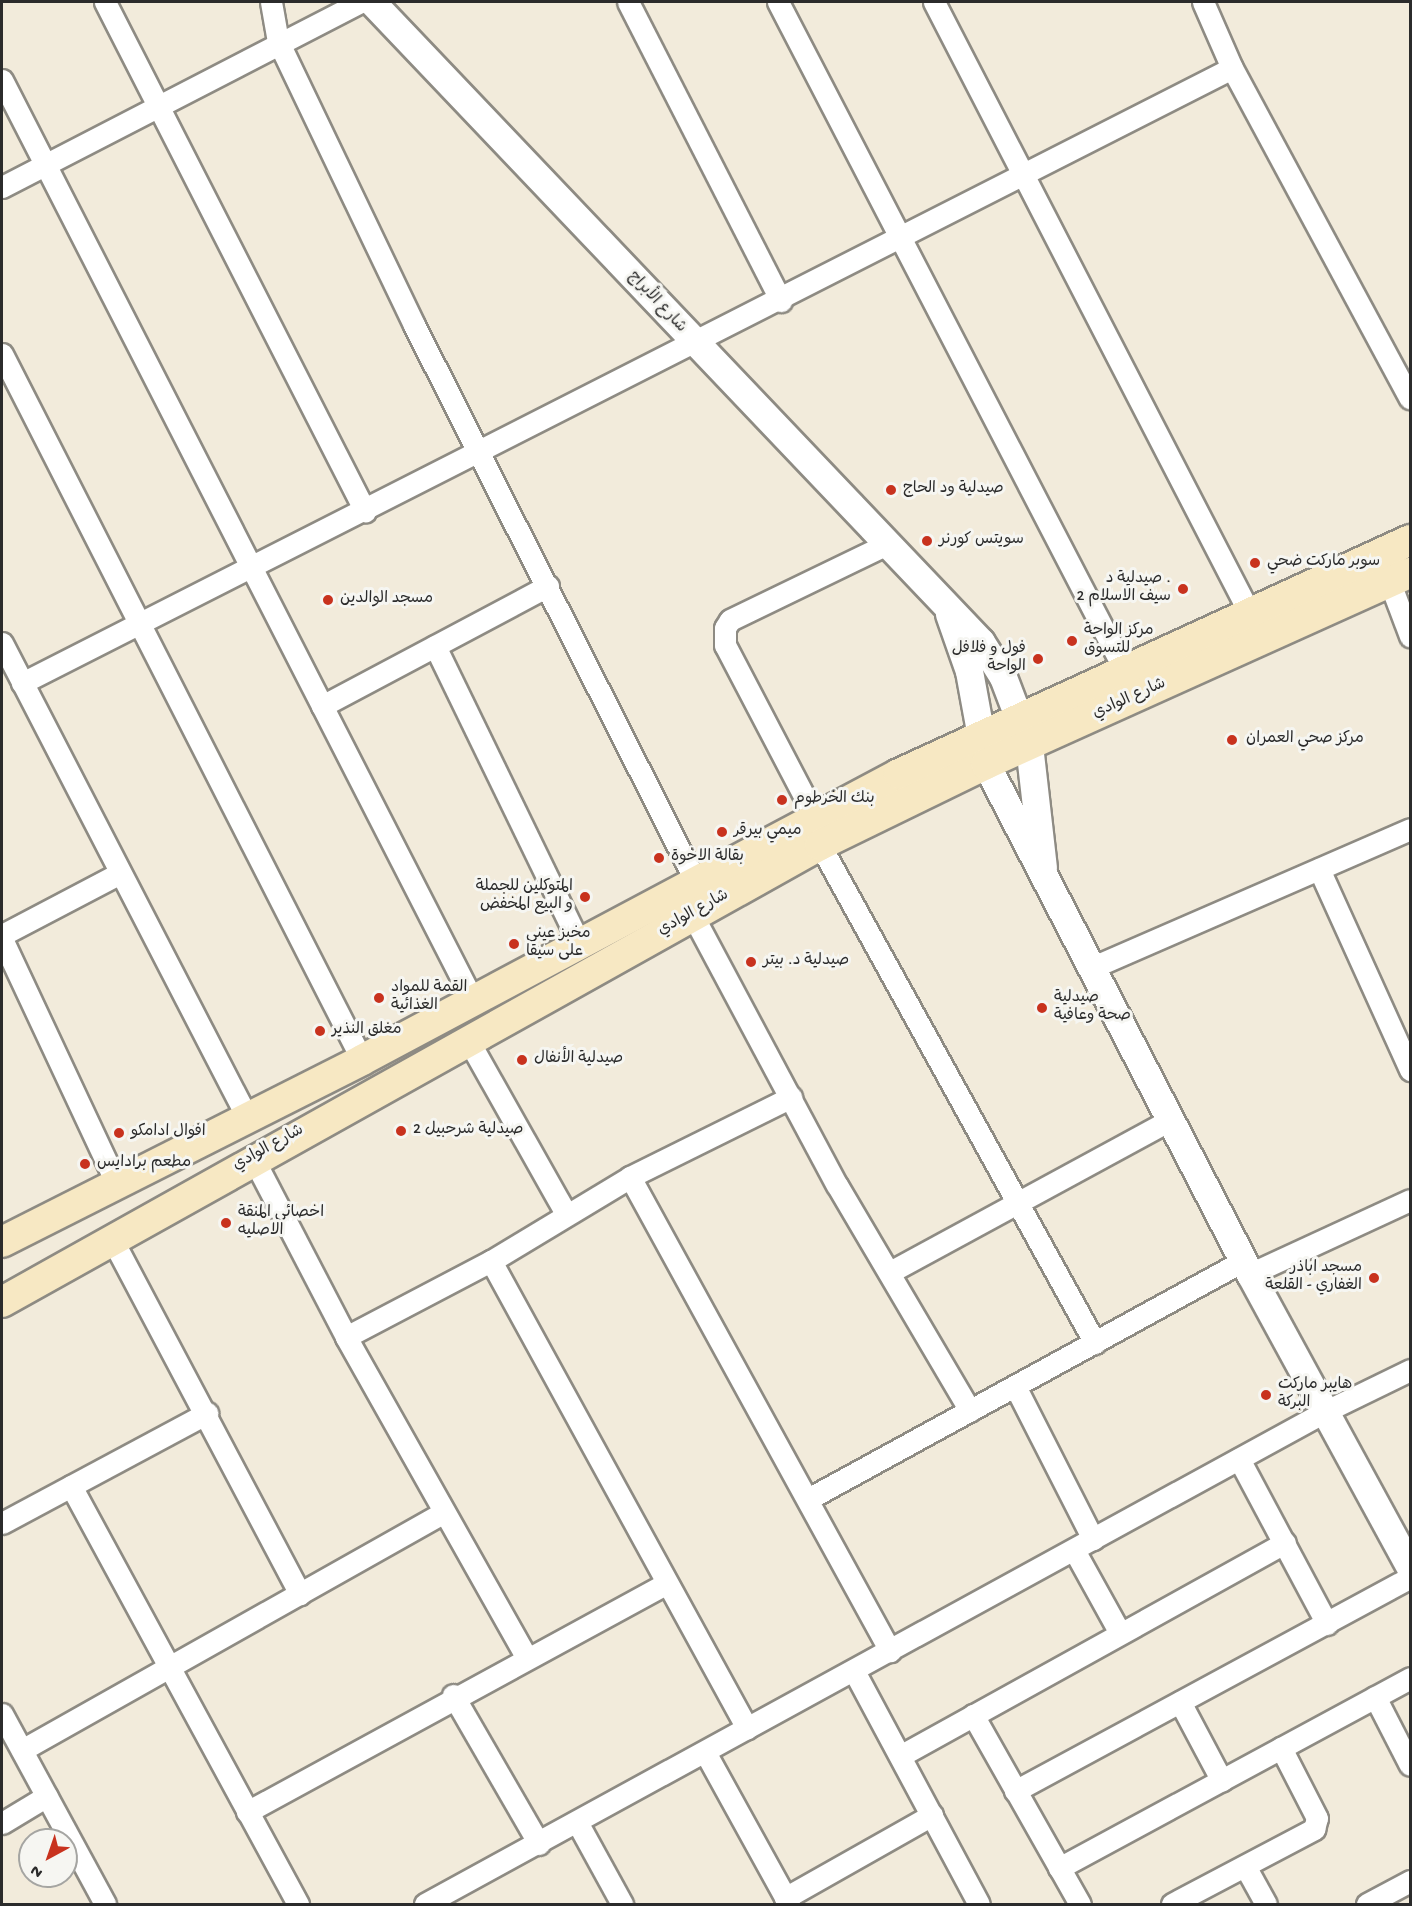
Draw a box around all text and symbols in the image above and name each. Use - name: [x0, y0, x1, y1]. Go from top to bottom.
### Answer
- street label: شارع الأبراج: [623, 268, 689, 338]
- place label: صيدلية ود الحاج: [903, 480, 1004, 500]
- marker: صيدلية ود الحاج: [884, 483, 898, 497]
- place label: سويتس كورنر: [939, 531, 1024, 551]
- marker: سويتس كورنر: [920, 534, 934, 548]
- place label: سوبر ماركت ضحي: [1267, 553, 1380, 573]
- marker: سوبر ماركت ضحي: [1248, 556, 1262, 570]
- place label: صيدلية د . سيف الاسلام 2: [1077, 570, 1171, 608]
- marker: صيدلية د . سيف الاسلام 2: [1176, 582, 1190, 596]
- place label: مسجد الوالدين: [340, 590, 433, 610]
- marker: مسجد الوالدين: [321, 593, 335, 607]
- place label: مركز الواحة للتسوق: [1084, 622, 1154, 660]
- marker: مركز الواحة للتسوق: [1065, 634, 1079, 648]
- place label: فول و فلافل الواحة: [952, 640, 1026, 678]
- marker: فول و فلافل الواحة: [1031, 652, 1045, 666]
- street label: شارع الوادي: [1090, 675, 1170, 725]
- place label: مركز صحي العمران: [1246, 730, 1364, 750]
- marker: مركز صحي العمران: [1223, 731, 1241, 749]
- place label: بنك الخرطوم: [794, 790, 875, 810]
- marker: بنك الخرطوم: [775, 793, 789, 807]
- place label: ميمي بيرقر: [734, 822, 802, 842]
- marker: ميمي بيرقر: [715, 825, 729, 839]
- place label: بقالة الاخوة: [671, 848, 744, 868]
- marker: بقالة الاخوة: [652, 851, 666, 865]
- place label: المتوكلين للجملة و البيع المخفض: [476, 878, 573, 916]
- street label: شارع الوادي: [655, 887, 733, 941]
- marker: المتوكلين للجملة و البيع المخفض: [578, 890, 592, 904]
- place label: مخبز عيني على سيقا: [526, 925, 590, 963]
- marker: مخبز عيني على سيقا: [507, 937, 521, 951]
- place label: صيدلية د. بيتر: [763, 952, 849, 972]
- marker: صيدلية د. بيتر: [744, 955, 758, 969]
- place label: القمة للمواد الغذائية: [391, 979, 467, 1017]
- place label: صيدلية صحة وعافية: [1054, 989, 1131, 1027]
- marker: القمة للمواد الغذائية: [372, 991, 386, 1005]
- marker: صيدلية صحة وعافية: [1035, 1001, 1049, 1015]
- place label: مغلق النذير: [332, 1021, 402, 1041]
- marker: مغلق النذير: [313, 1024, 327, 1038]
- place label: صيدلية الأنفال: [534, 1050, 623, 1070]
- marker: صيدلية الأنفال: [515, 1053, 529, 1067]
- place label: صيدلية شرحبيل 2: [413, 1121, 523, 1141]
- street label: شارع الوادي: [230, 1122, 308, 1176]
- place label: افوال ادامكو: [131, 1123, 206, 1143]
- marker: صيدلية شرحبيل 2: [394, 1124, 408, 1138]
- marker: افوال ادامكو: [112, 1126, 126, 1140]
- place label: مطعم برادايس: [97, 1154, 191, 1174]
- marker: مطعم برادايس: [78, 1157, 92, 1171]
- place label: اخصائي المنقة الاصليه: [238, 1204, 324, 1242]
- marker: اخصائي المنقة الاصليه: [219, 1216, 233, 1230]
- place label: مسجد اباذر الغفاري - القلعة: [1265, 1259, 1362, 1297]
- marker: مسجد اباذر الغفاري - القلعة: [1367, 1271, 1381, 1285]
- place label: هايبر ماركت البركة: [1278, 1376, 1352, 1414]
- marker: هايبر ماركت البركة: [1259, 1388, 1273, 1402]
- north arrow: [18, 1828, 78, 1888]
- text: N: [27, 1860, 48, 1881]

